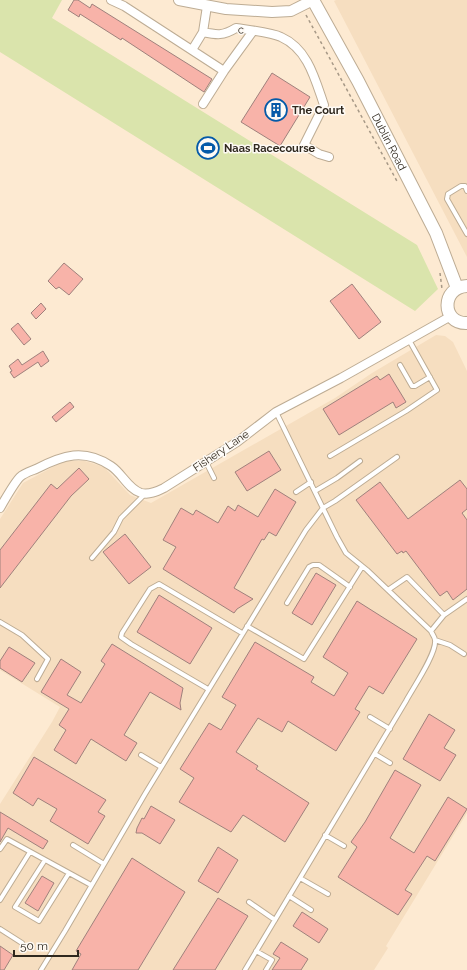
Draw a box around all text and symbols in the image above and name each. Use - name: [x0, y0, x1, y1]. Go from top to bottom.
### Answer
- street label: c: [238, 23, 244, 37]
- building icon: The Court: [263, 97, 289, 123]
- place label: The Court: [292, 104, 345, 117]
- street label: Dublin Road: [369, 111, 409, 173]
- sports icon: Naas Racecourse: [195, 135, 221, 161]
- place label: Naas Racecourse: [224, 142, 316, 155]
- street label: Fishery Lane: [191, 427, 252, 474]
- scale bar: [14, 932, 78, 958]
- text: 50 m: [20, 939, 48, 953]

